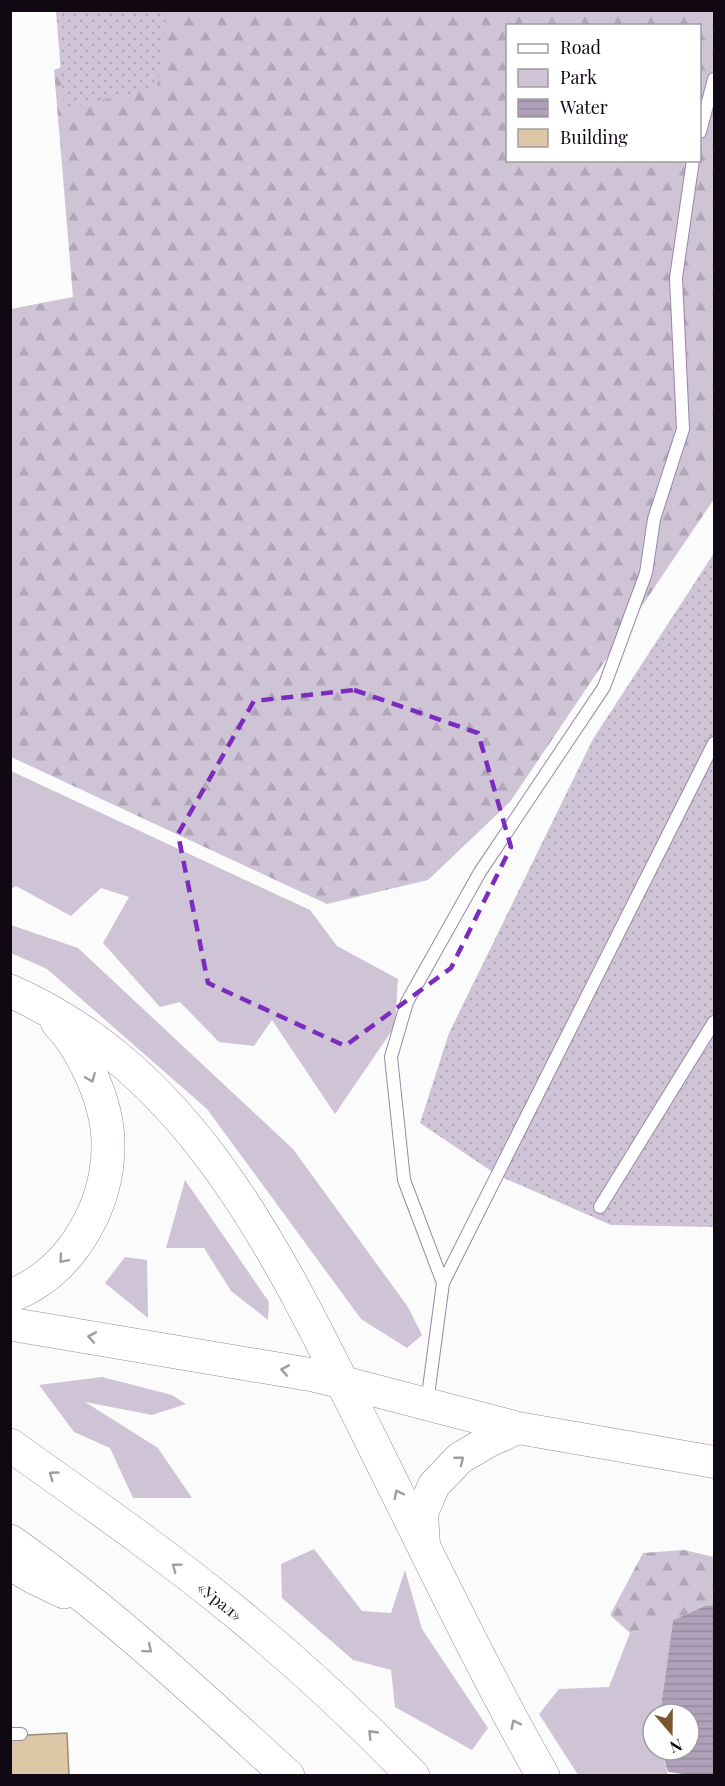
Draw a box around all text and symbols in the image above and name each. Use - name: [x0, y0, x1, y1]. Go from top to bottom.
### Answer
- legend: [506, 24, 701, 162]
- text: Road: [560, 35, 601, 59]
- text: Park: [560, 65, 597, 89]
- text: Water: [559, 95, 608, 119]
- text: Building: [560, 125, 628, 149]
- one-way arrow: [84, 1072, 96, 1083]
- one-way arrow: [60, 1252, 71, 1263]
- one-way arrow: [88, 1332, 97, 1344]
- one-way arrow: [280, 1364, 290, 1377]
- one-way arrow: [453, 1456, 464, 1467]
- one-way arrow: [48, 1471, 59, 1482]
- one-way arrow: [393, 1489, 405, 1500]
- one-way arrow: [171, 1563, 182, 1574]
- street label: «Урал»: [193, 1577, 247, 1625]
- one-way arrow: [141, 1642, 152, 1653]
- north arrow: [641, 1702, 701, 1762]
- one-way arrow: [511, 1720, 522, 1731]
- one-way arrow: [369, 1730, 380, 1741]
- text: N: [667, 1735, 685, 1759]

